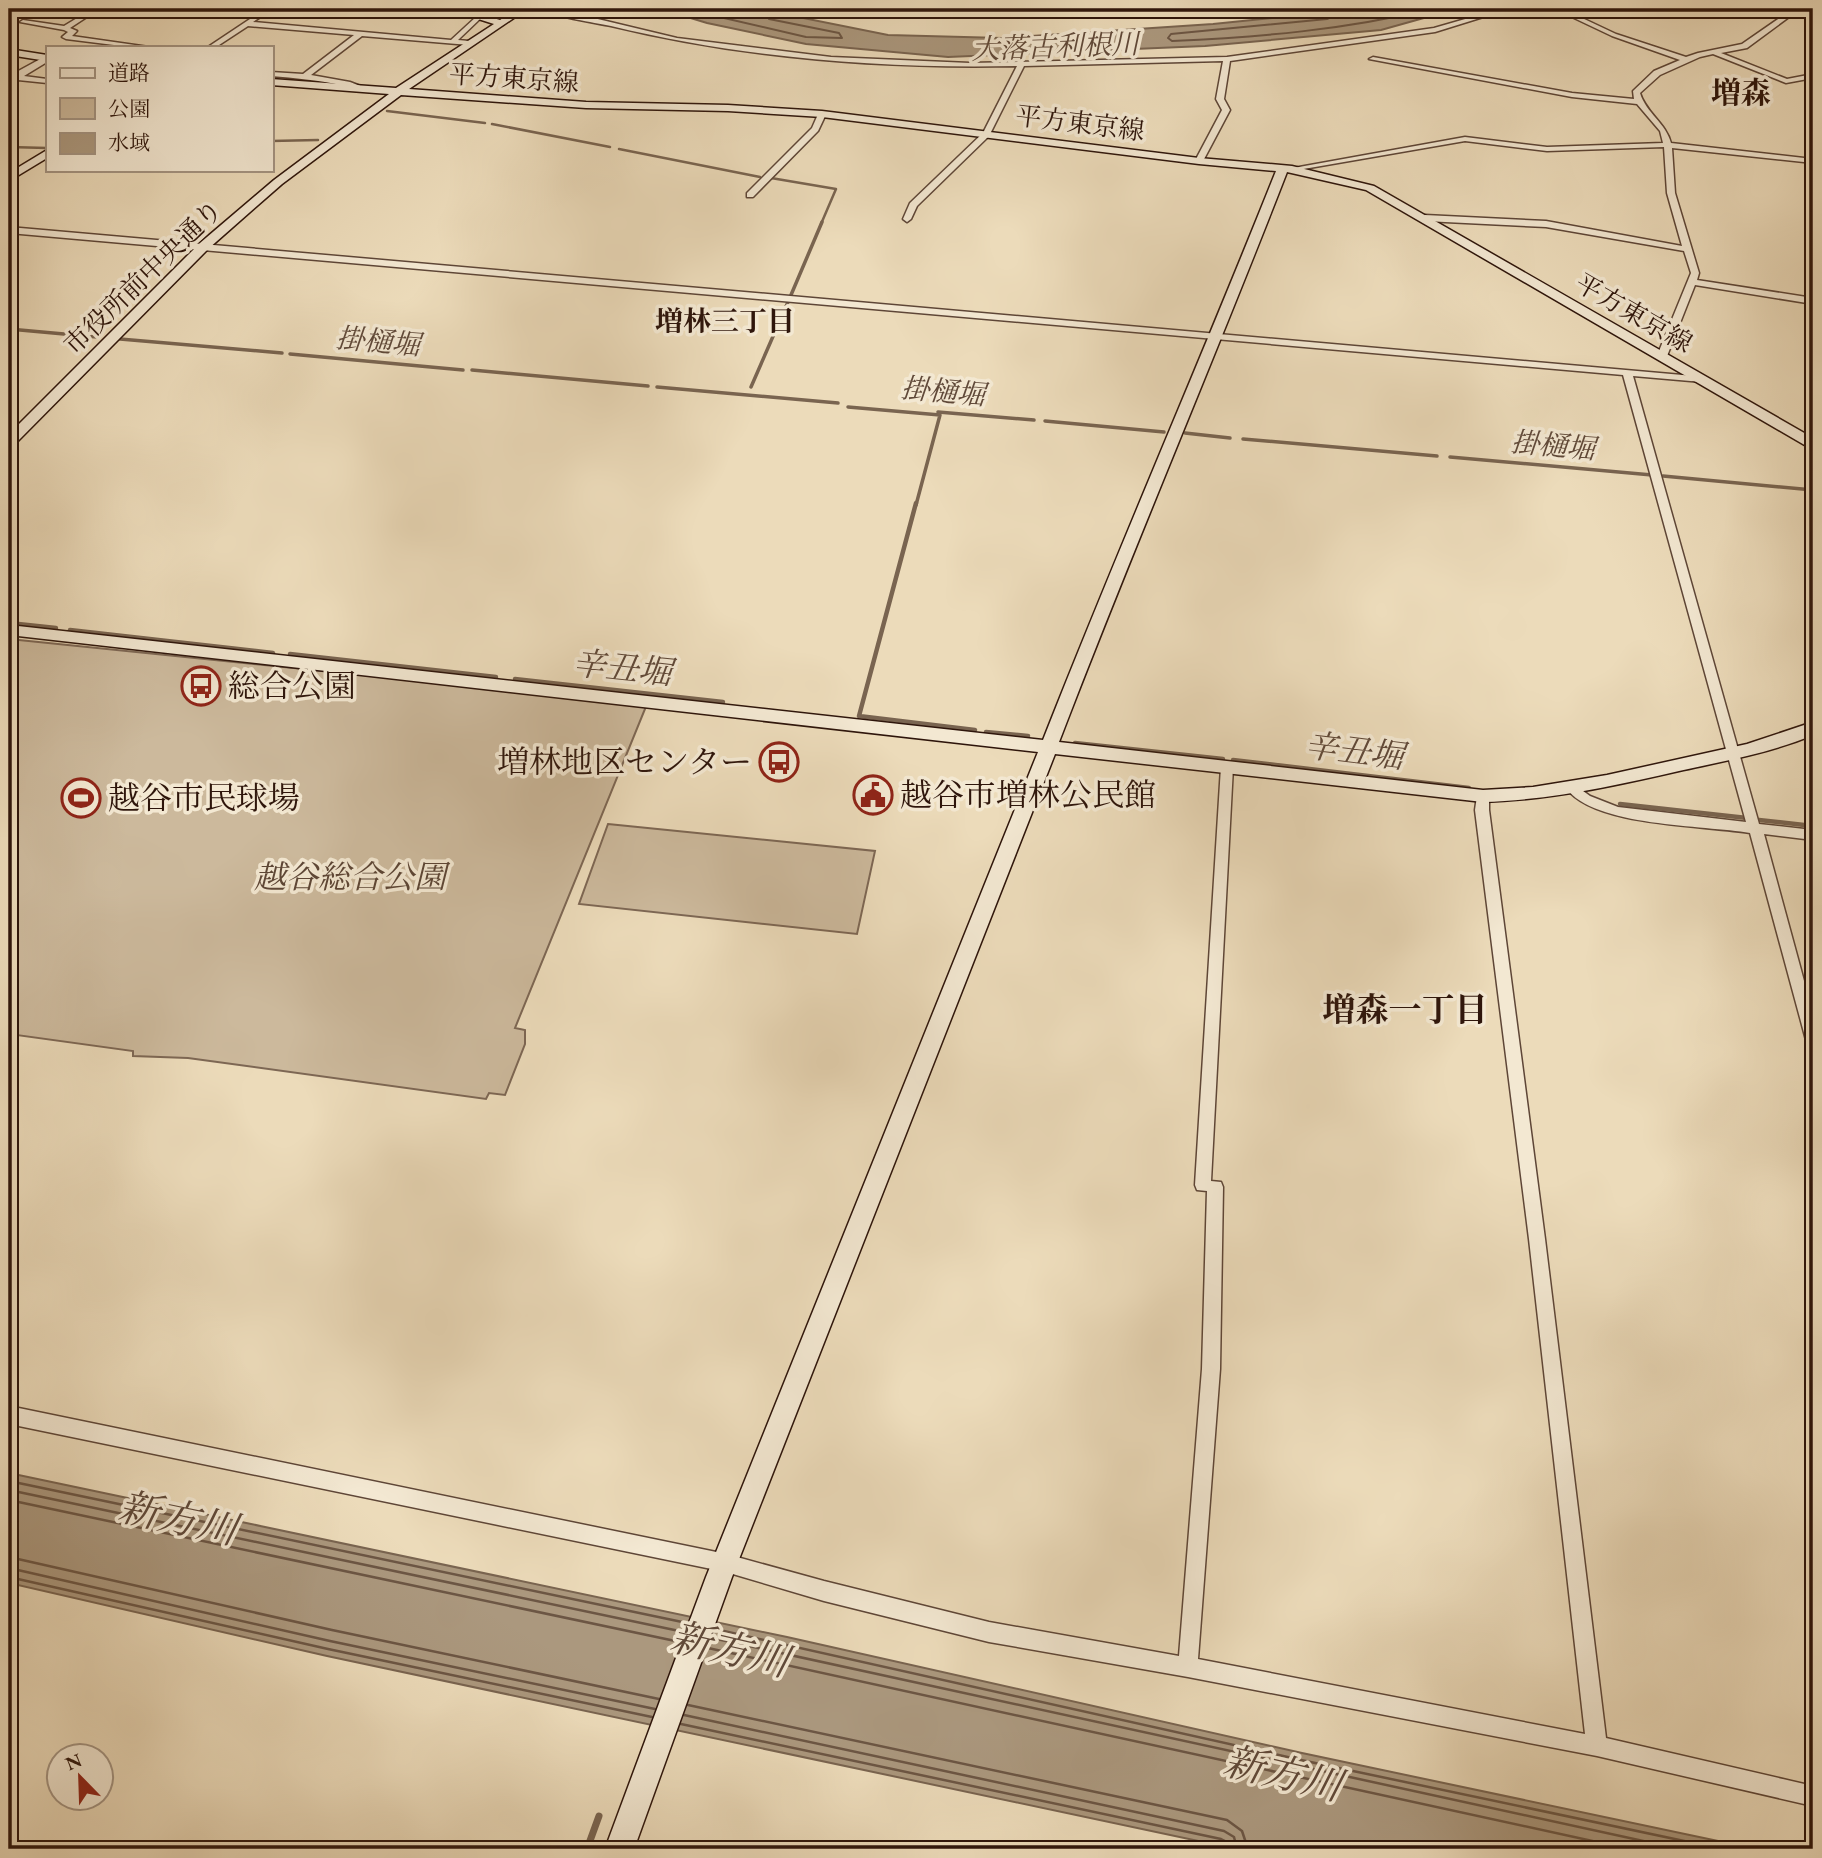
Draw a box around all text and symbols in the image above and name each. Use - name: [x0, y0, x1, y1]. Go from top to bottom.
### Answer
- water label: 大落古利根川: [970, 25, 1143, 67]
- legend: [46, 46, 273, 172]
- street label: 平方東京線: [448, 57, 580, 99]
- text: 道路: [108, 59, 150, 86]
- district label: 増森: [1711, 73, 1771, 112]
- text: 公園: [108, 95, 150, 122]
- street label: 平方東京線: [1013, 98, 1147, 148]
- text: 水域: [108, 129, 150, 156]
- street label: 市役所前中央通り: [56, 193, 230, 361]
- street label: 平方東京線: [1569, 266, 1699, 360]
- district label: 増林三丁目: [655, 303, 795, 339]
- water label: 掛樋堀: [335, 319, 425, 363]
- water label: 掛樋堀: [900, 369, 990, 413]
- water label: 掛樋堀: [1510, 423, 1600, 467]
- water label: 辛丑堀: [570, 641, 678, 695]
- bus stop icon: 総合公園: [180, 665, 222, 707]
- place label: 総合公園: [228, 665, 356, 707]
- water label: 辛丑堀: [1302, 723, 1411, 778]
- place label: 増林地区センター: [497, 741, 752, 783]
- bus stop icon: 増林地区センター: [758, 741, 800, 783]
- public building icon: 越谷市増林公民館: [852, 774, 894, 816]
- place label: 越谷市増林公民館: [900, 774, 1156, 816]
- sports icon: 越谷市民球場: [60, 777, 102, 819]
- place label: 越谷市民球場: [108, 777, 300, 819]
- park label: 越谷総合公園: [254, 856, 451, 898]
- district label: 増森一丁目: [1323, 988, 1488, 1031]
- water label: 新方川: [114, 1480, 246, 1557]
- water label: 新方川: [666, 1610, 798, 1689]
- water label: 新方川: [1219, 1734, 1351, 1813]
- north arrow: [46, 1742, 116, 1812]
- text: N: [62, 1747, 86, 1776]

